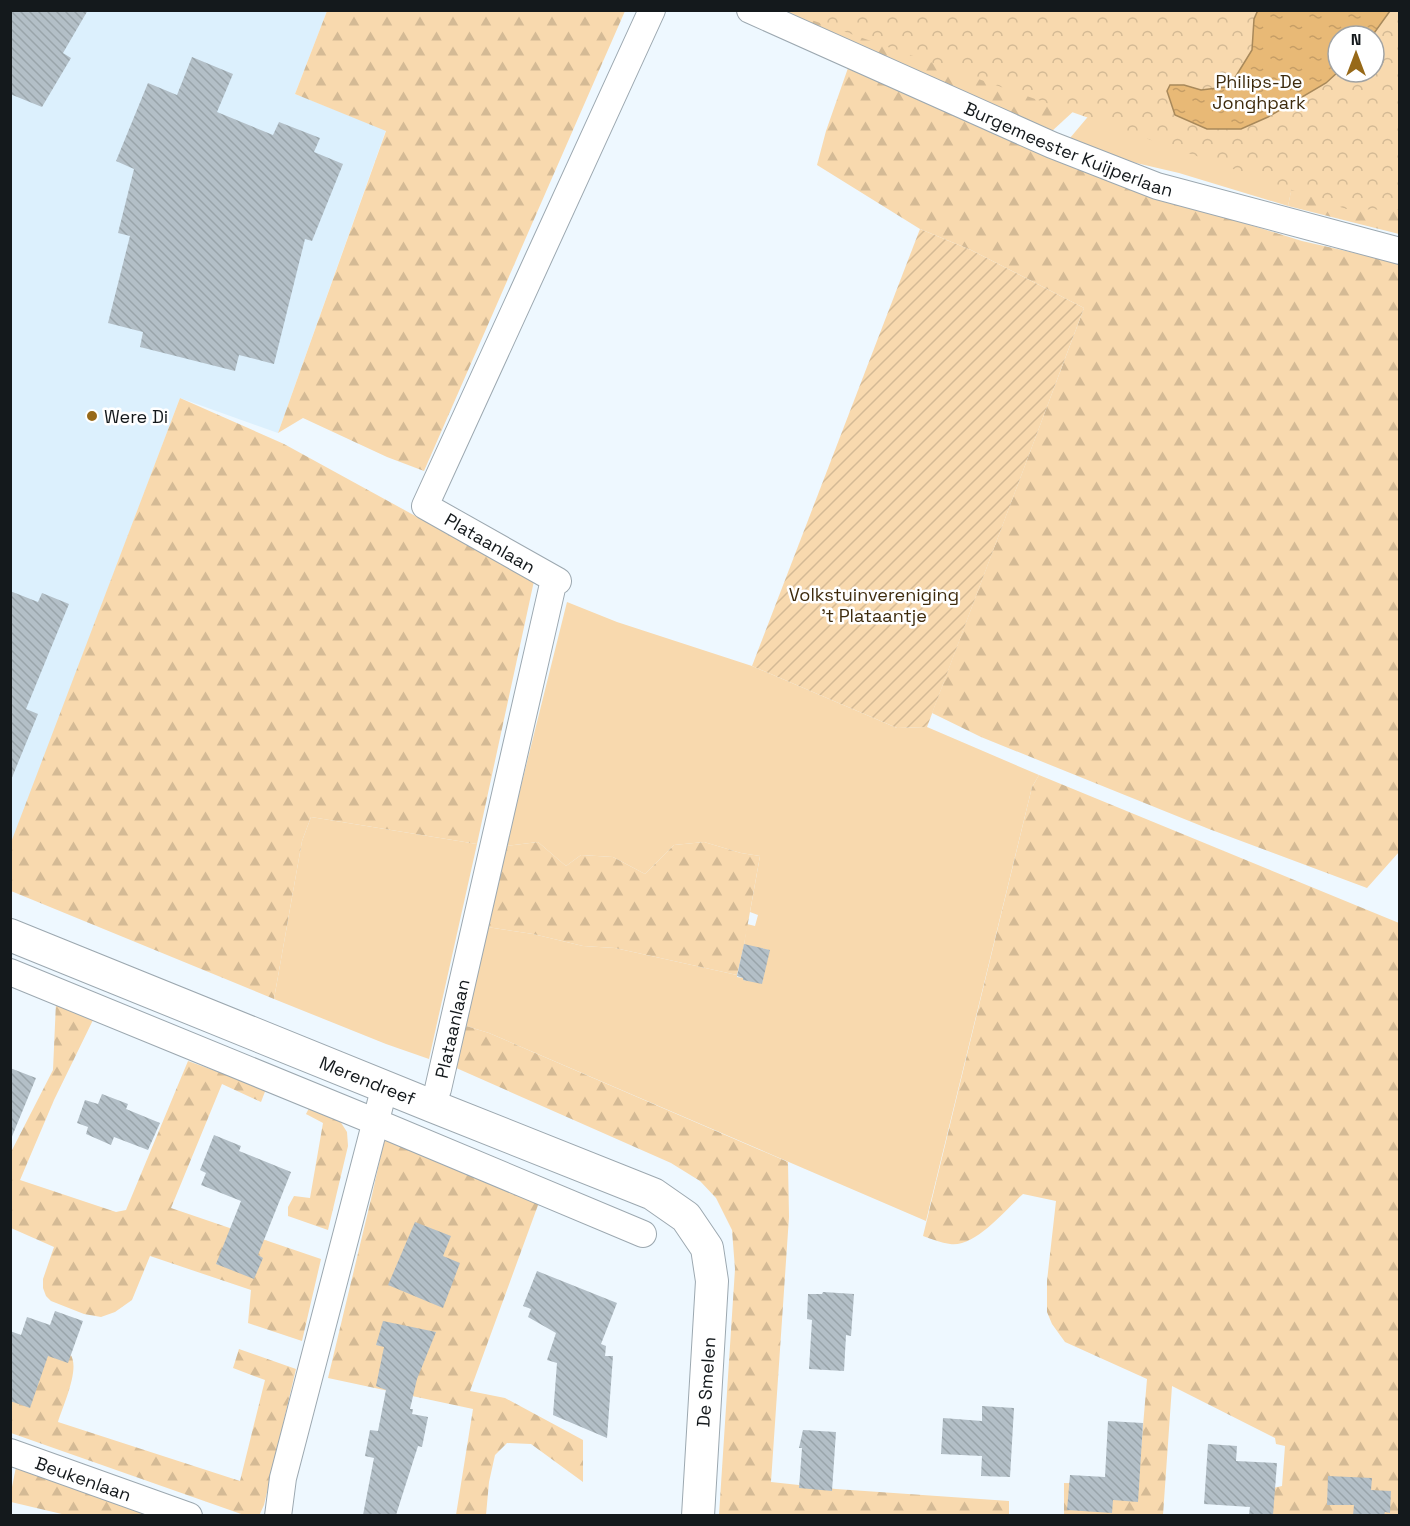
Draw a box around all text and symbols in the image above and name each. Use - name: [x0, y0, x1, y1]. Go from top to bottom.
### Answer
- north arrow: [1326, 24, 1386, 84]
- text: N: [1351, 29, 1361, 50]
- park label: Philips-De Jonghpark: [1212, 70, 1306, 114]
- street label: Burgemeester Kuijperlaan: [961, 96, 1176, 201]
- place label: Were Di: [104, 405, 168, 428]
- marker: Were Di: [85, 409, 99, 423]
- street label: Plataanlaan: [440, 508, 540, 578]
- park label: Volkstuinvereniging 't Plataantje: [789, 583, 959, 627]
- street label: Plataanlaan: [429, 977, 474, 1080]
- street label: Merendreef: [316, 1050, 419, 1110]
- street label: De Smelen: [691, 1336, 721, 1428]
- street label: Beukenlaan: [32, 1450, 135, 1506]

